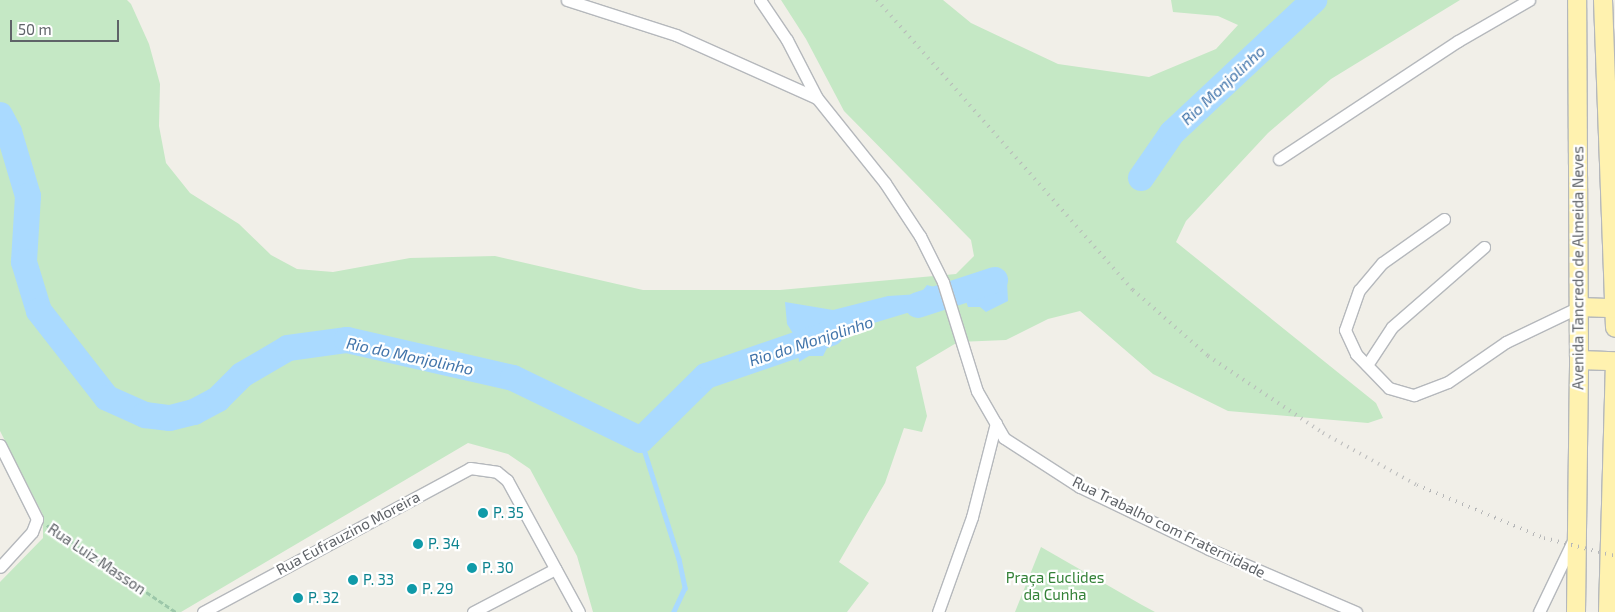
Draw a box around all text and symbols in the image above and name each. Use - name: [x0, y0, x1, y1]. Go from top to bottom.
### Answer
- scale bar: [12, 10, 121, 42]
- text: 50 m: [18, 20, 52, 38]
- water label: Rio Monjolinho: [1177, 41, 1269, 129]
- street label: Avenida Tancredo de Almeida Neves: [1569, 146, 1587, 390]
- water label: Rio do Monjolinho: [746, 312, 876, 370]
- water label: Rio do Monjolinho: [345, 333, 475, 379]
- street label: Rua Trabalho com Fraternidade: [1069, 472, 1269, 582]
- street label: Rua Eufrauzino Moreira: [273, 487, 423, 579]
- place label: P. 35: [493, 504, 524, 522]
- marker: P. 35: [477, 507, 489, 519]
- street label: Rua Luiz Masson: [45, 520, 149, 598]
- place label: P. 34: [428, 535, 460, 553]
- marker: P. 34: [412, 538, 424, 550]
- place label: P. 30: [482, 559, 514, 577]
- marker: P. 30: [466, 562, 478, 574]
- park label: Praça Euclides da Cunha: [1006, 568, 1104, 603]
- place label: P. 33: [363, 571, 394, 589]
- marker: P. 33: [347, 574, 359, 586]
- place label: P. 29: [422, 580, 453, 598]
- marker: P. 29: [406, 583, 418, 595]
- place label: P. 32: [308, 589, 339, 607]
- marker: P. 32: [292, 592, 304, 604]

